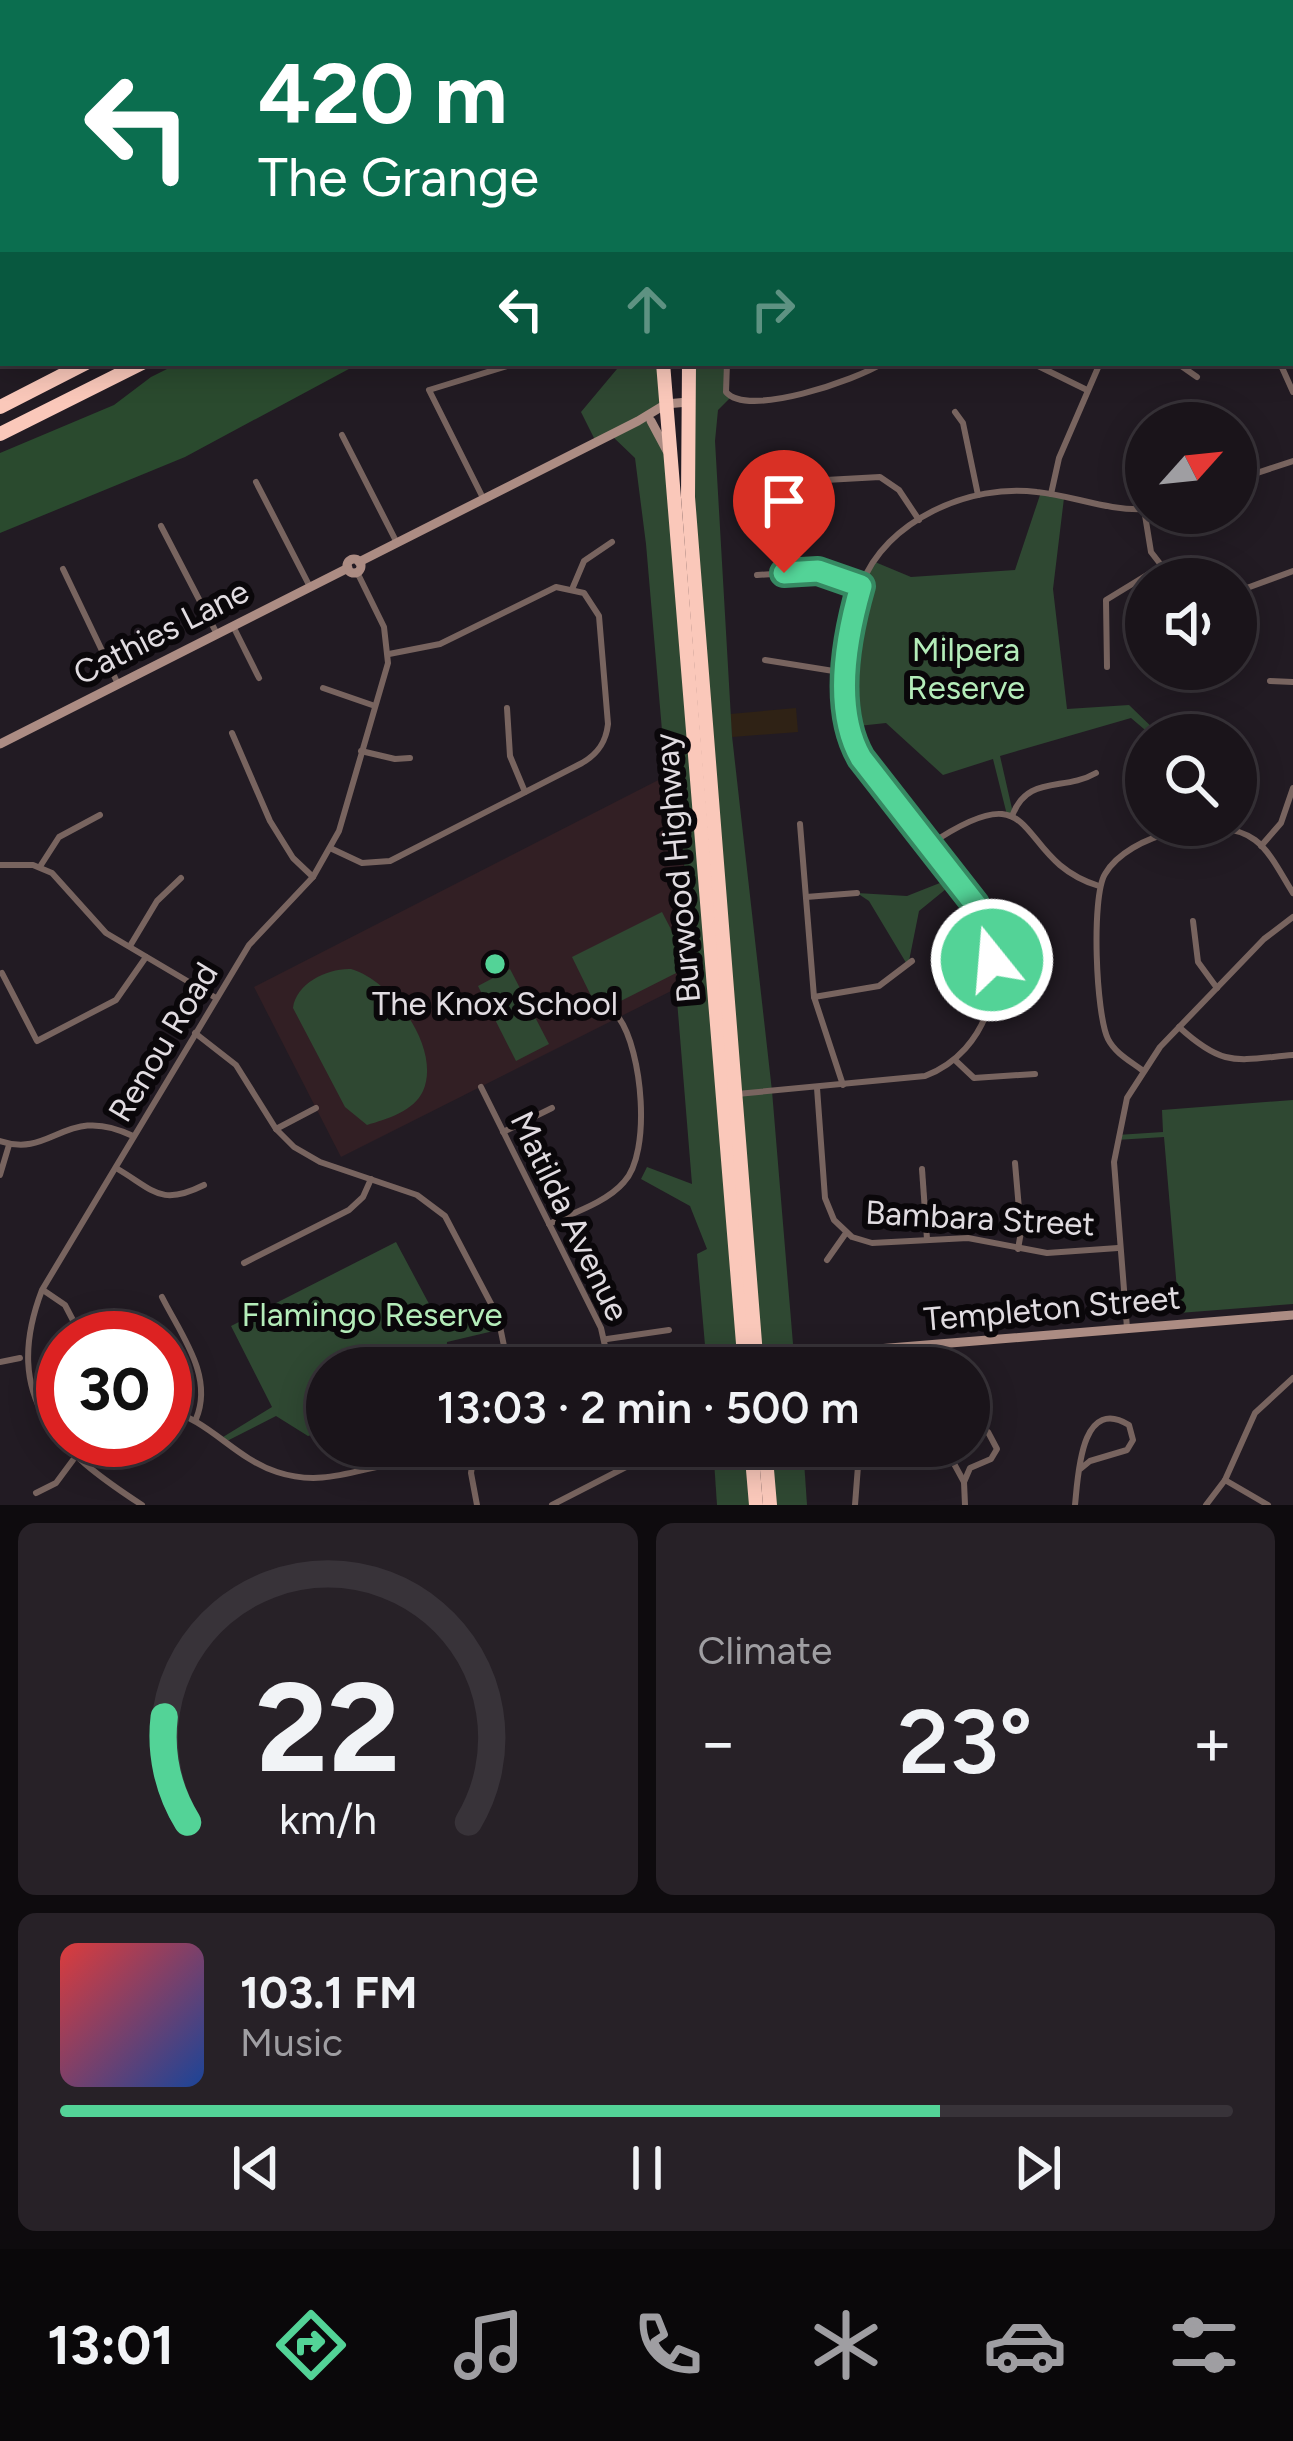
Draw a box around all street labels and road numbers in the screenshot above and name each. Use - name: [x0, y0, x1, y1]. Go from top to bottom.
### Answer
- street label: Cathies Lane: [67, 571, 255, 693]
- street label: Burwood Highway: [646, 731, 708, 1004]
- street label: Renou Road: [100, 955, 226, 1129]
- street label: Matilda Avenue: [502, 1105, 638, 1327]
- street label: Bambara Street: [864, 1193, 1096, 1243]
- street label: Templeton Street: [922, 1277, 1182, 1339]

